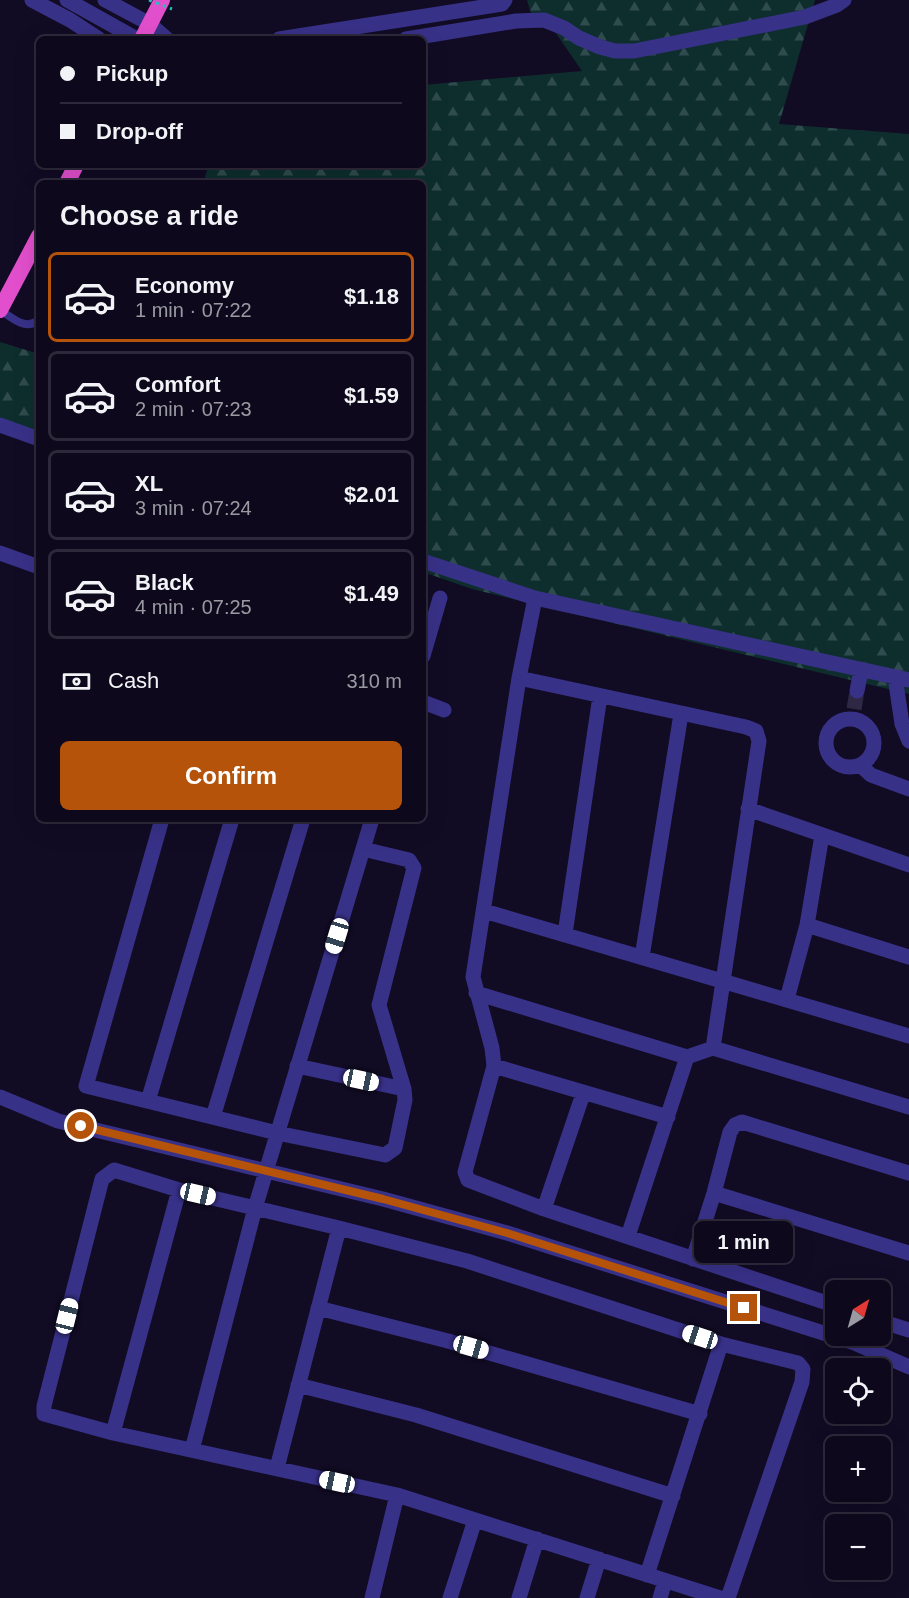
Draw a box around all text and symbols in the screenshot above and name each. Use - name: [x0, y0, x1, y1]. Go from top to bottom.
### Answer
- text: Pickup: [96, 61, 168, 86]
- text: Drop-off: [96, 119, 183, 144]
- text: Choose a ride: [60, 201, 239, 231]
- icon: car: [63, 270, 117, 324]
- text: Economy: [135, 273, 234, 298]
- text: $1.18: [344, 284, 399, 309]
- text: 1 min · 07:22: [135, 299, 252, 321]
- icon: car: [63, 369, 117, 423]
- text: Comfort: [135, 372, 221, 397]
- text: $1.59: [344, 383, 399, 408]
- text: 2 min · 07:23: [135, 398, 252, 420]
- icon: car: [63, 468, 117, 522]
- text: XL: [135, 471, 163, 496]
- text: $2.01: [344, 482, 399, 507]
- text: 3 min · 07:24: [135, 497, 252, 519]
- icon: car: [63, 567, 117, 621]
- text: Black: [135, 570, 194, 595]
- text: $1.49: [344, 581, 399, 606]
- text: 4 min · 07:25: [135, 596, 252, 618]
- icon: cash: [60, 665, 93, 698]
- text: Cash: [108, 668, 159, 693]
- text: 310 m: [346, 670, 402, 692]
- button: Confirm: [60, 741, 402, 810]
- car: [323, 916, 351, 956]
- car: [342, 1067, 380, 1093]
- route start: [67, 1112, 94, 1139]
- car: [178, 1181, 218, 1207]
- callout: 1 min: [694, 1221, 794, 1263]
- text: 1 min: [717, 1231, 770, 1253]
- north arrow: [825, 1280, 891, 1346]
- map controls: [825, 1280, 891, 1580]
- route end: [730, 1294, 757, 1321]
- car: [54, 1296, 80, 1336]
- car: [680, 1323, 720, 1351]
- car: [451, 1333, 491, 1361]
- button: locate: [825, 1358, 891, 1424]
- button: +: [825, 1436, 891, 1502]
- car: [318, 1469, 356, 1495]
- button: −: [825, 1514, 891, 1580]

